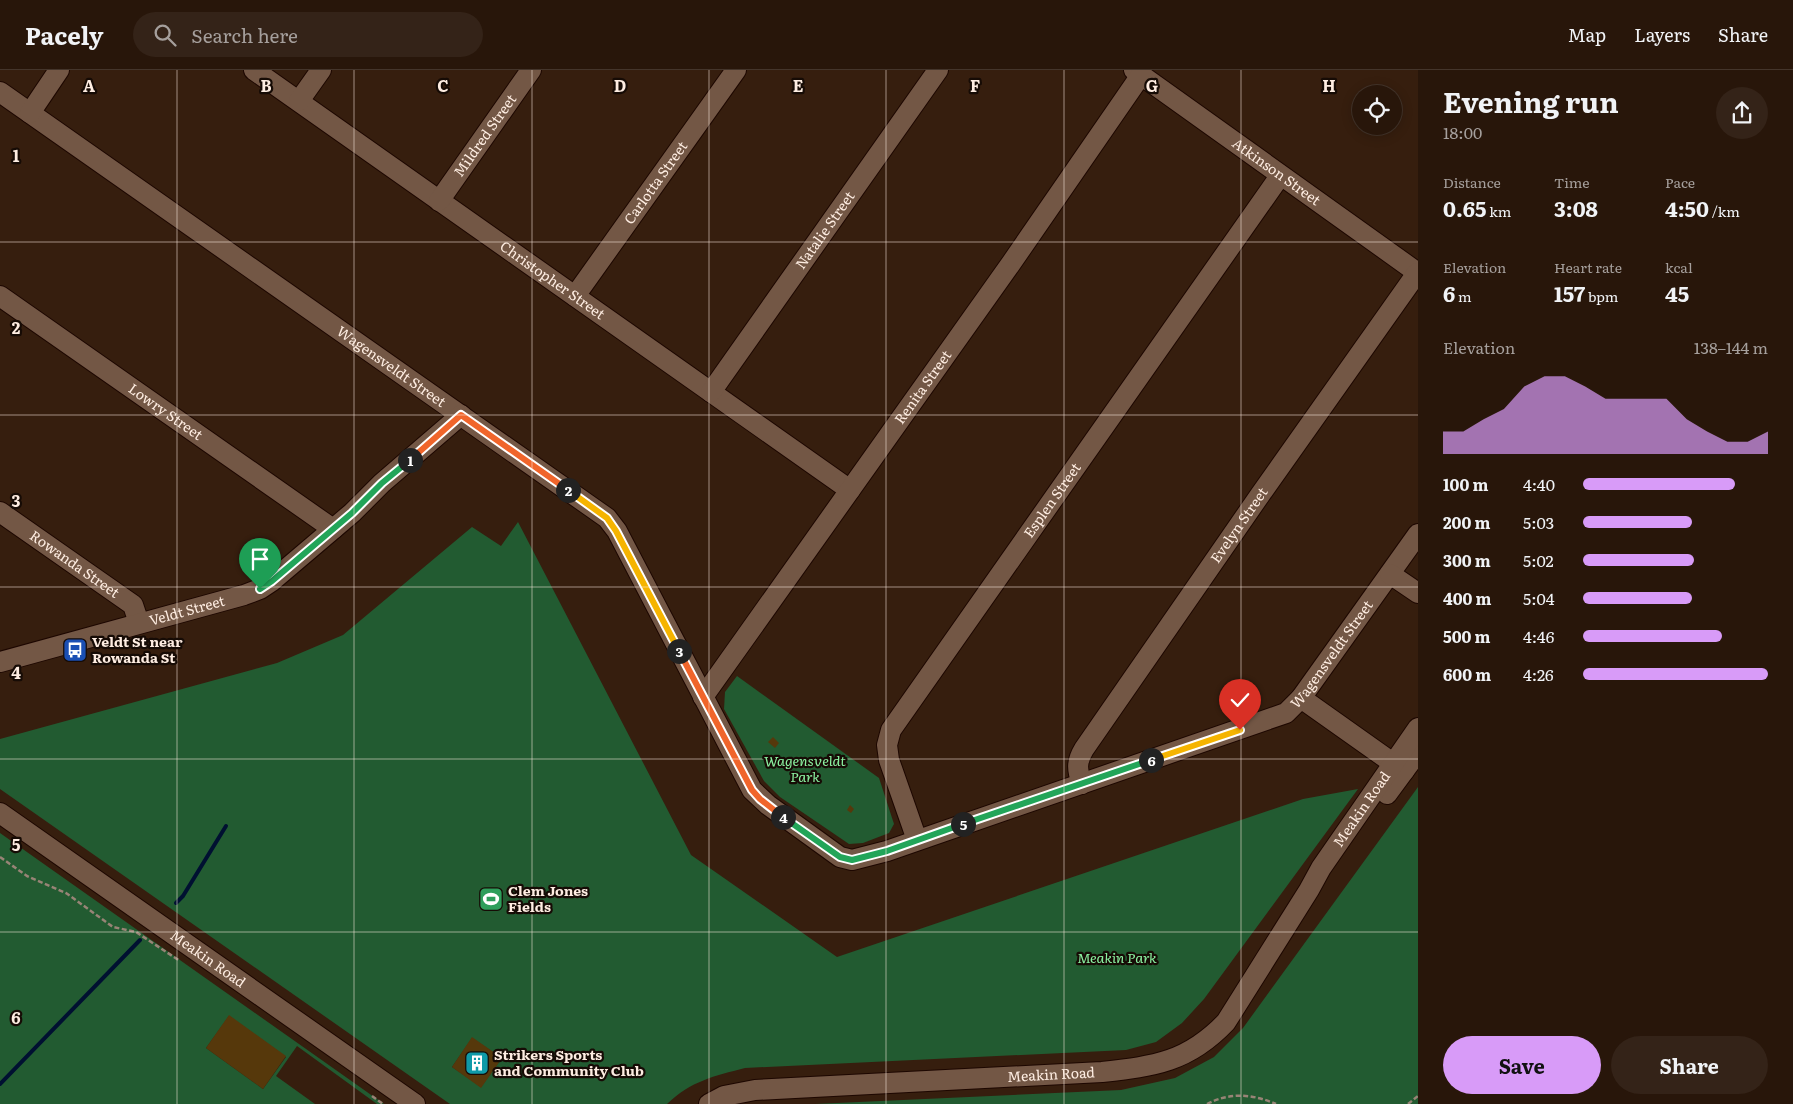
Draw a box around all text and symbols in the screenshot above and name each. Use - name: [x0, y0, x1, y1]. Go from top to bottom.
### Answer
- search box: [133, 12, 483, 57]
- text: Pacely: [25, 17, 103, 52]
- icon: search: [151, 21, 179, 49]
- text: Search here: [191, 21, 298, 49]
- text: Map: [1568, 21, 1606, 48]
- text: Layers: [1634, 21, 1690, 48]
- text: Share: [1718, 21, 1768, 48]
- text: A: [83, 73, 95, 97]
- text: B: [260, 73, 272, 97]
- text: C: [437, 73, 449, 97]
- text: D: [614, 73, 626, 97]
- text: E: [793, 73, 804, 97]
- text: F: [970, 73, 980, 97]
- text: G: [1146, 73, 1158, 97]
- text: H: [1322, 73, 1336, 97]
- text: Evening run: [1443, 80, 1619, 122]
- map controls: [1352, 85, 1402, 135]
- button: locate: [1352, 85, 1402, 135]
- button: share: [1716, 87, 1768, 139]
- street label: Mildred Street: [448, 89, 520, 180]
- text: 18:00: [1443, 120, 1482, 144]
- street label: Atkinson Street: [1229, 132, 1325, 210]
- street label: Carlotta Street: [618, 136, 691, 228]
- text: 1: [13, 143, 20, 167]
- text: Distance: [1443, 172, 1501, 192]
- text: Time: [1554, 172, 1590, 192]
- text: Pace: [1665, 172, 1695, 192]
- street label: Natalie Street: [790, 186, 859, 272]
- text: 0.65: [1443, 192, 1486, 223]
- text: 3:08: [1554, 192, 1598, 223]
- text: 4:50: [1665, 192, 1709, 223]
- text: km: [1486, 201, 1511, 221]
- text: /km: [1709, 201, 1740, 221]
- street label: Christopher Street: [496, 235, 610, 324]
- text: Elevation: [1443, 257, 1506, 277]
- text: Heart rate: [1554, 257, 1622, 277]
- text: kcal: [1665, 257, 1693, 277]
- text: 6: [1443, 277, 1455, 308]
- text: 157: [1554, 277, 1585, 308]
- text: 45: [1665, 277, 1689, 308]
- text: m: [1455, 286, 1472, 306]
- text: bpm: [1585, 286, 1618, 306]
- text: 2: [12, 315, 21, 339]
- street label: Wagensveldt Street: [333, 320, 451, 411]
- text: Elevation: [1443, 335, 1515, 359]
- text: 138–144 m: [1694, 335, 1768, 359]
- street label: Renita Street: [889, 345, 956, 428]
- street label: Lowry Street: [125, 378, 208, 444]
- pin: 1: [398, 448, 422, 472]
- text: 1: [408, 450, 413, 470]
- street label: Esplen Street: [1018, 458, 1085, 541]
- text: 100 m: [1443, 472, 1489, 496]
- text: 4:40: [1523, 472, 1555, 496]
- pin: 2: [556, 478, 580, 502]
- text: 2: [565, 480, 572, 500]
- street label: Evelyn Street: [1205, 482, 1272, 566]
- text: 3: [12, 488, 21, 512]
- text: 200 m: [1443, 510, 1490, 534]
- text: 5:03: [1523, 510, 1554, 534]
- street label: Rowanda Street: [26, 525, 124, 602]
- pin: [239, 538, 281, 589]
- icon: arrive: [246, 545, 274, 573]
- text: 300 m: [1443, 548, 1491, 572]
- text: 5:02: [1523, 548, 1554, 572]
- text: 400 m: [1443, 586, 1492, 610]
- text: 5:04: [1523, 586, 1555, 610]
- street label: Veldt Street: [147, 590, 227, 630]
- street label: Wagensveldt Street: [1285, 595, 1377, 712]
- text: 500 m: [1443, 624, 1491, 648]
- text: 4:46: [1523, 624, 1554, 648]
- place label: Veldt St near Rowanda St: [92, 631, 183, 667]
- bus stop icon: Veldt St near Rowanda St: [62, 637, 88, 663]
- pin: 3: [666, 638, 692, 664]
- text: 3: [676, 641, 683, 661]
- text: 4: [11, 660, 21, 684]
- text: 600 m: [1443, 662, 1491, 686]
- text: 4:26: [1523, 662, 1554, 686]
- pin: [1219, 679, 1261, 730]
- icon: check: [1226, 686, 1254, 714]
- pin: 6: [1138, 748, 1164, 772]
- park label: Wagensveldt Park: [764, 750, 846, 786]
- text: 6: [1147, 750, 1156, 770]
- street label: Meakin Road: [1328, 766, 1394, 850]
- pin: 4: [770, 804, 796, 830]
- text: 4: [779, 807, 788, 827]
- pin: 5: [950, 812, 976, 836]
- text: 5: [960, 814, 967, 834]
- text: 5: [12, 832, 21, 856]
- place label: Clem Jones Fields: [508, 880, 588, 916]
- sports icon: Clem Jones Fields: [478, 886, 504, 912]
- street label: Meakin Road: [167, 925, 251, 992]
- park label: Meakin Park: [1077, 947, 1157, 967]
- text: 6: [11, 1005, 21, 1029]
- button: Save: [1443, 1036, 1601, 1094]
- button: Share: [1611, 1036, 1768, 1094]
- place label: Strikers Sports and Community Club: [494, 1044, 644, 1080]
- building icon: Strikers Sports and Community Club: [464, 1050, 490, 1076]
- street label: Meakin Road: [1007, 1061, 1096, 1086]

